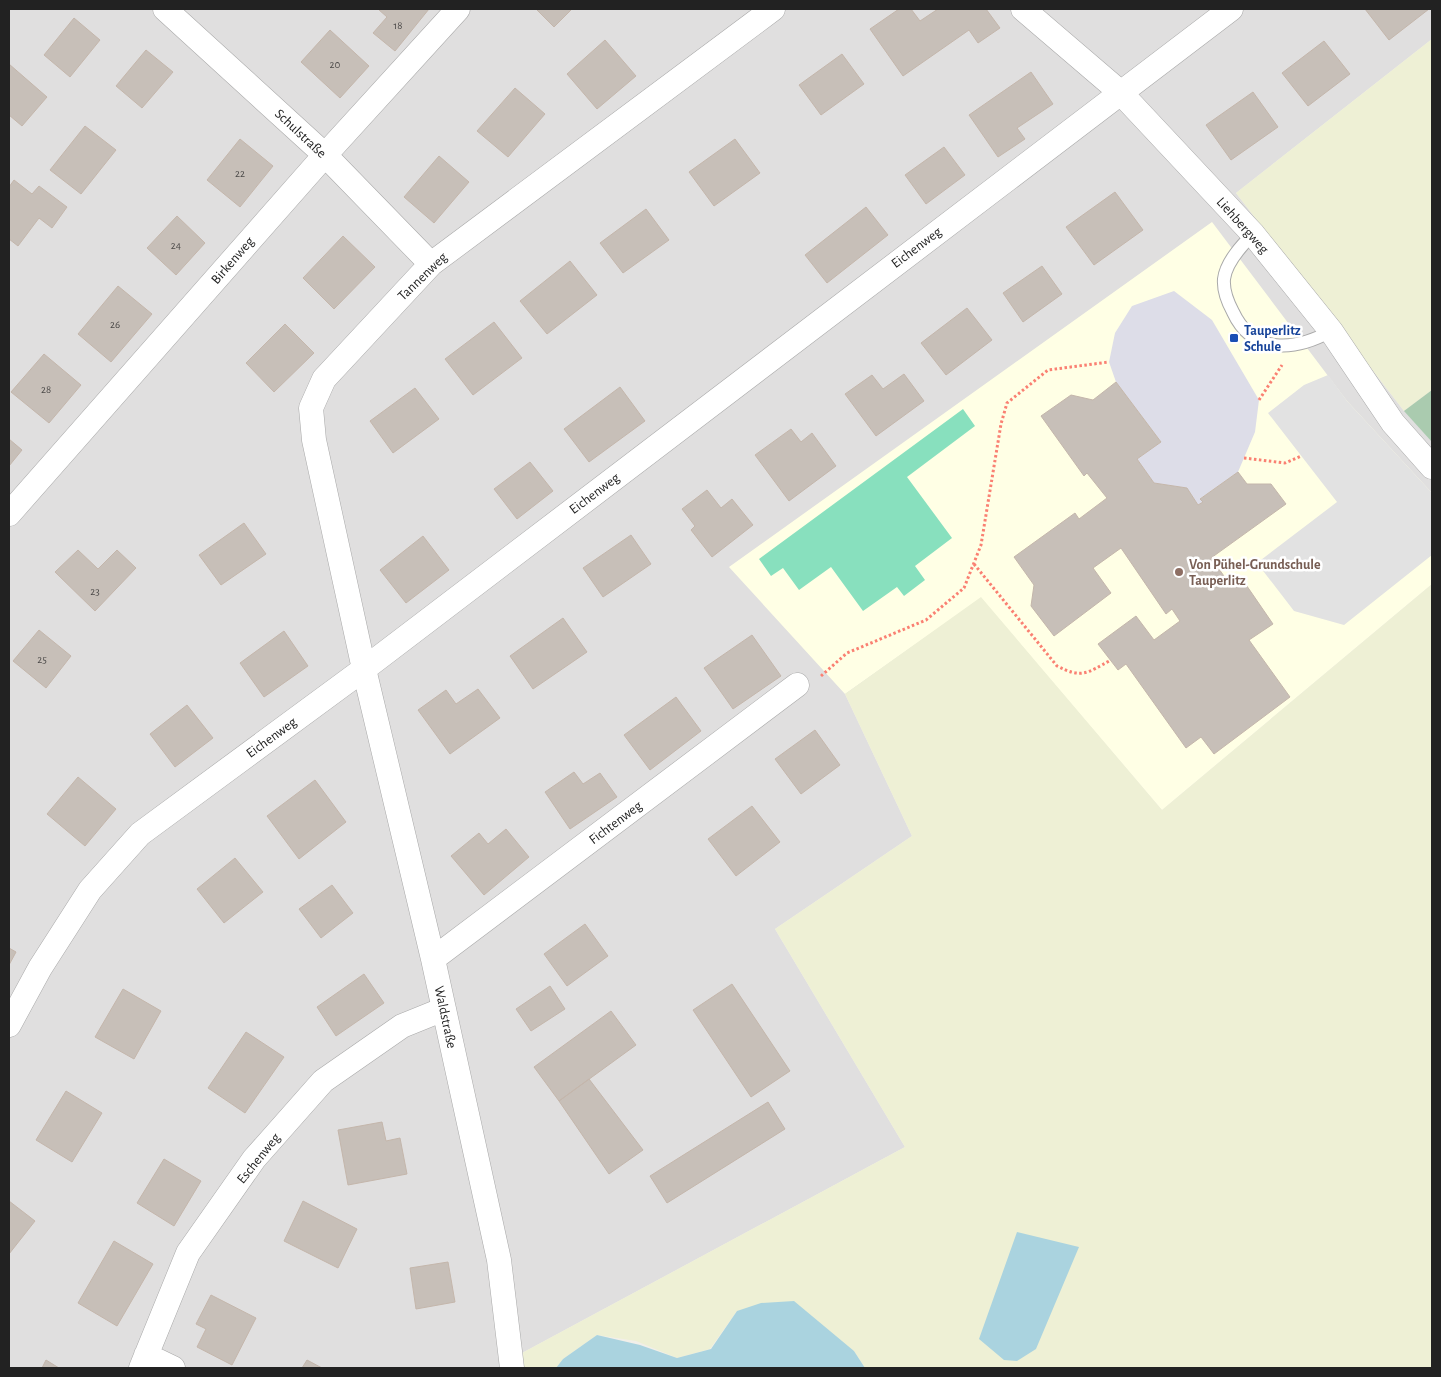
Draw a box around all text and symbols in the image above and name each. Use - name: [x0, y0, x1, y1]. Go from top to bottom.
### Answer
- house number: 18: [394, 20, 403, 31]
- house number: 20: [330, 59, 341, 70]
- street label: Schulstraße: [272, 107, 329, 161]
- house number: 22: [235, 168, 245, 179]
- street label: Liehbergweg: [1214, 195, 1271, 257]
- street label: Eichenweg: [889, 224, 944, 271]
- street label: Birkenweg: [209, 234, 257, 287]
- house number: 24: [171, 240, 181, 251]
- street label: Tannenweg: [395, 250, 450, 303]
- house number: 26: [110, 319, 120, 330]
- place label: Tauperlitz Schule: [1244, 324, 1301, 354]
- marker: Tauperlitz Schule: [1228, 332, 1240, 344]
- house number: 28: [41, 384, 51, 395]
- street label: Eichenweg: [567, 470, 622, 517]
- place label: Von Pühel-Grundschule Tauperlitz: [1189, 558, 1321, 588]
- marker: Von Pühel-Grundschule Tauperlitz: [1173, 566, 1185, 578]
- house number: 23: [90, 586, 100, 597]
- house number: 25: [37, 654, 47, 665]
- street label: Eichenweg: [244, 715, 300, 761]
- street label: Fichtenweg: [587, 798, 645, 847]
- street label: Waldstraße: [432, 985, 458, 1050]
- street label: Eschenweg: [234, 1131, 283, 1187]

